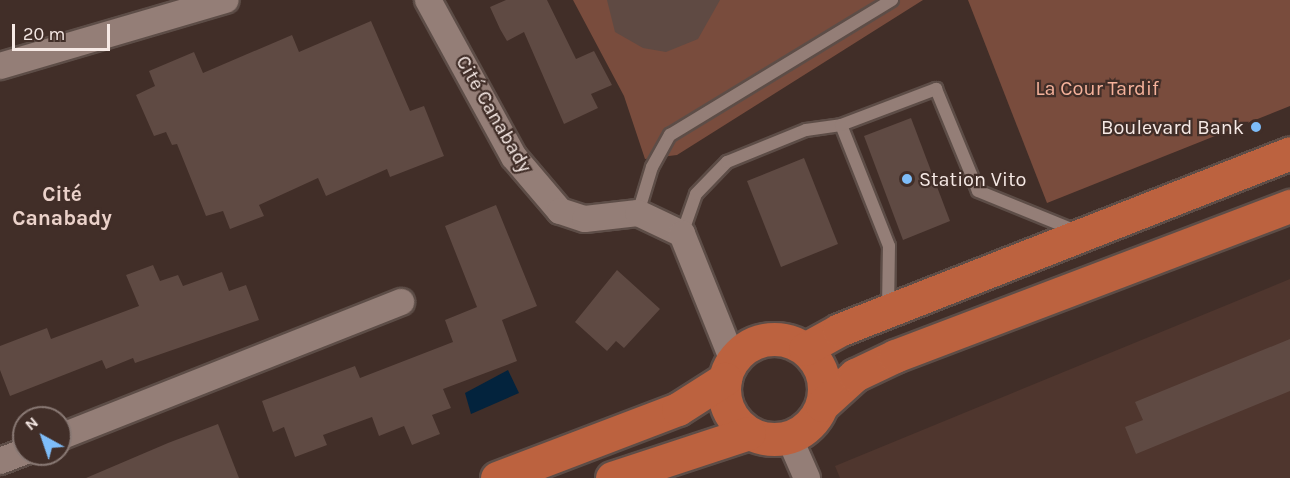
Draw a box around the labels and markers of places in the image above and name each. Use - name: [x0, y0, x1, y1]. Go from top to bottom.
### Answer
- place label: Boulevard Bank: [1101, 115, 1244, 139]
- marker: Boulevard Bank: [1249, 120, 1263, 134]
- place label: Station Vito: [919, 167, 1027, 191]
- marker: Station Vito: [900, 172, 914, 186]

